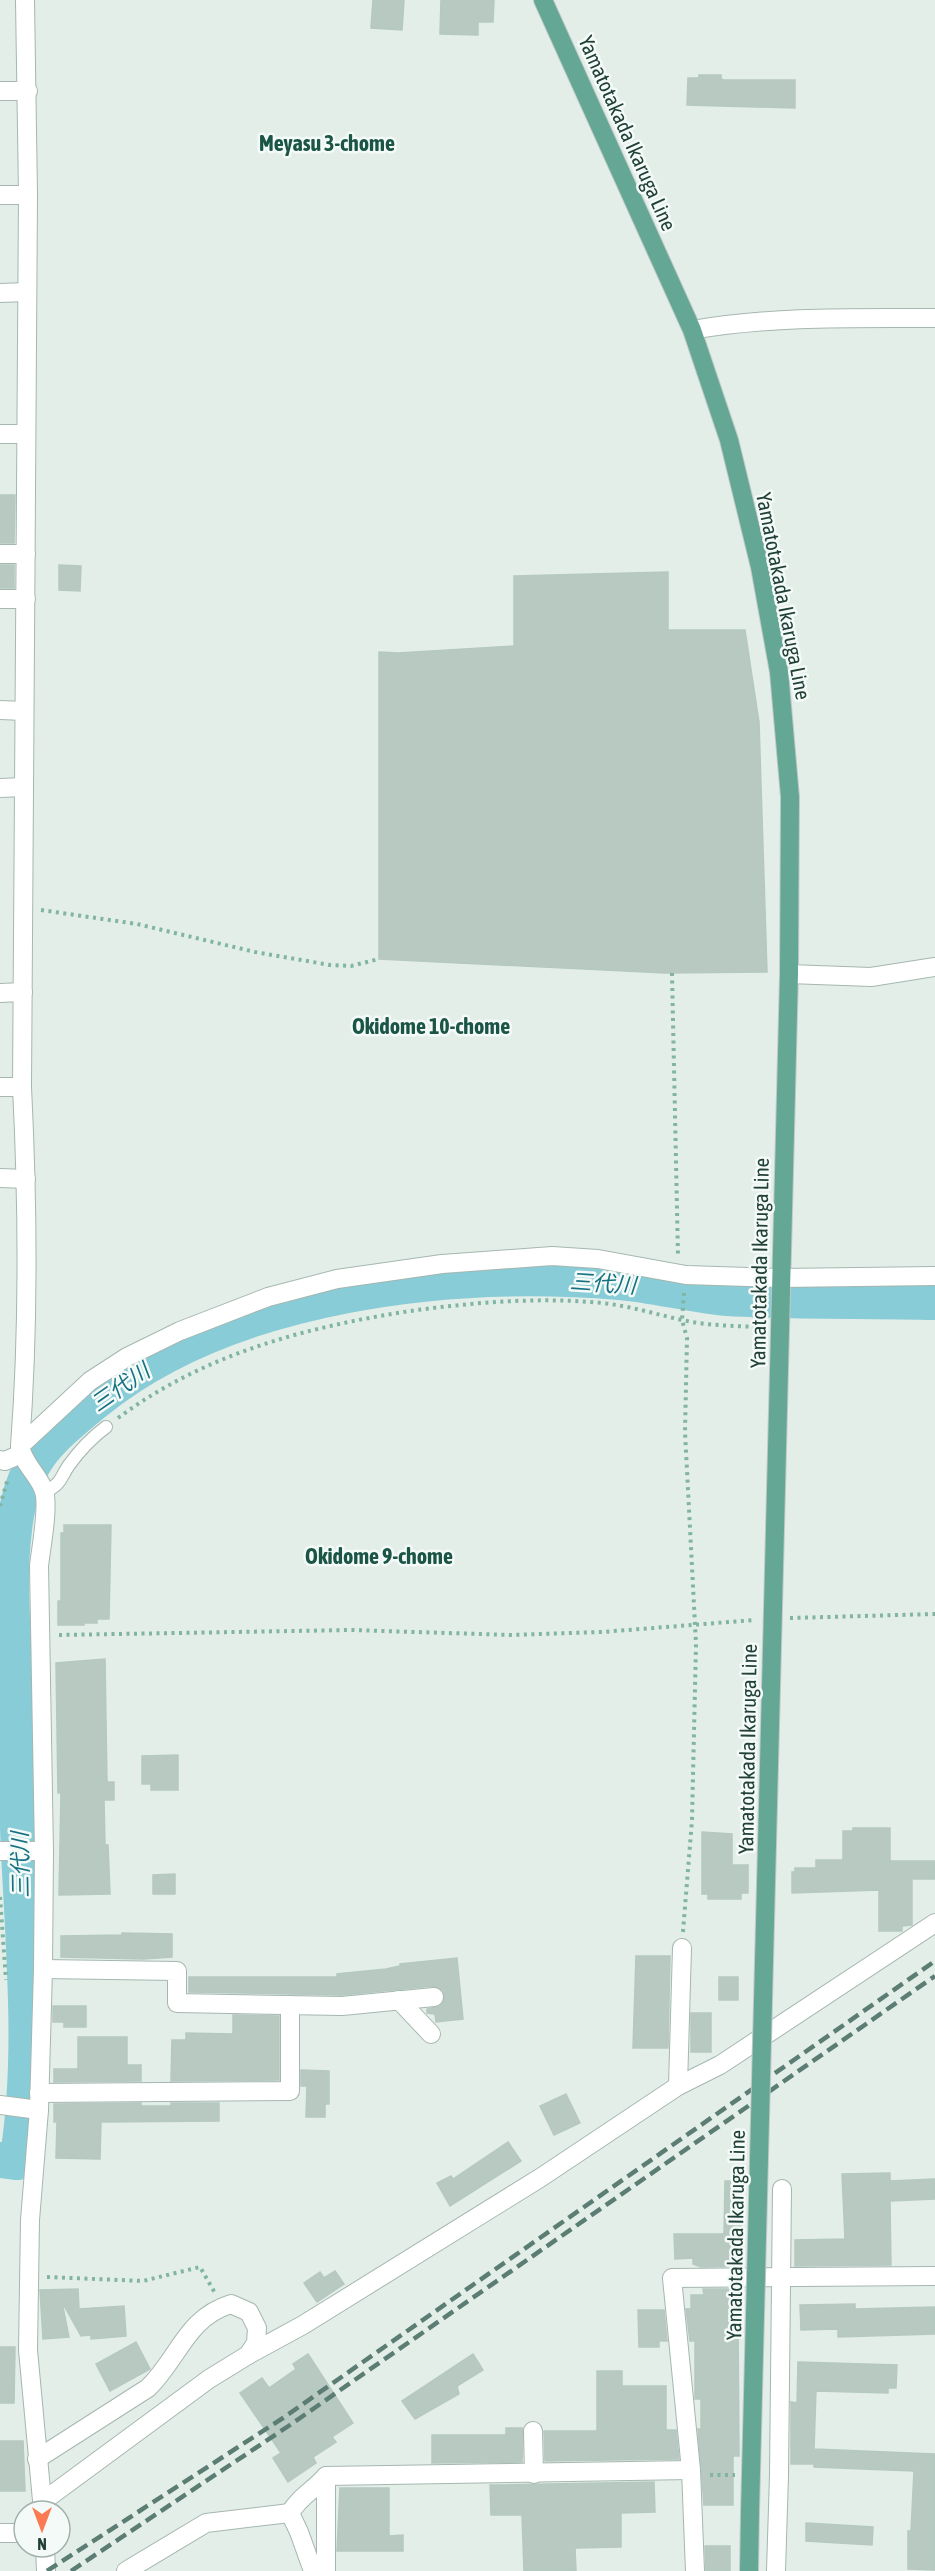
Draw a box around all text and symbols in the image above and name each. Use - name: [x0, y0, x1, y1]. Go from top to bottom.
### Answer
- street label: Yamatotakada Ikaruga Line: [574, 32, 682, 234]
- district label: Meyasu 3-chome: [259, 130, 395, 156]
- street label: Yamatotakada Ikaruga Line: [752, 490, 816, 702]
- district label: Okidome 10-chome: [352, 1013, 510, 1039]
- street label: Yamatotakada Ikaruga Line: [745, 1158, 773, 1368]
- water label: 三代川: [569, 1268, 639, 1298]
- water label: 三代川: [86, 1356, 156, 1417]
- district label: Okidome 9-chome: [305, 1543, 453, 1569]
- street label: Yamatotakada Ikaruga Line: [733, 1644, 761, 1854]
- water label: 三代川: [6, 1830, 34, 1898]
- street label: Yamatotakada Ikaruga Line: [721, 2130, 749, 2340]
- north arrow: [12, 2499, 72, 2559]
- text: N: [37, 2535, 47, 2553]

